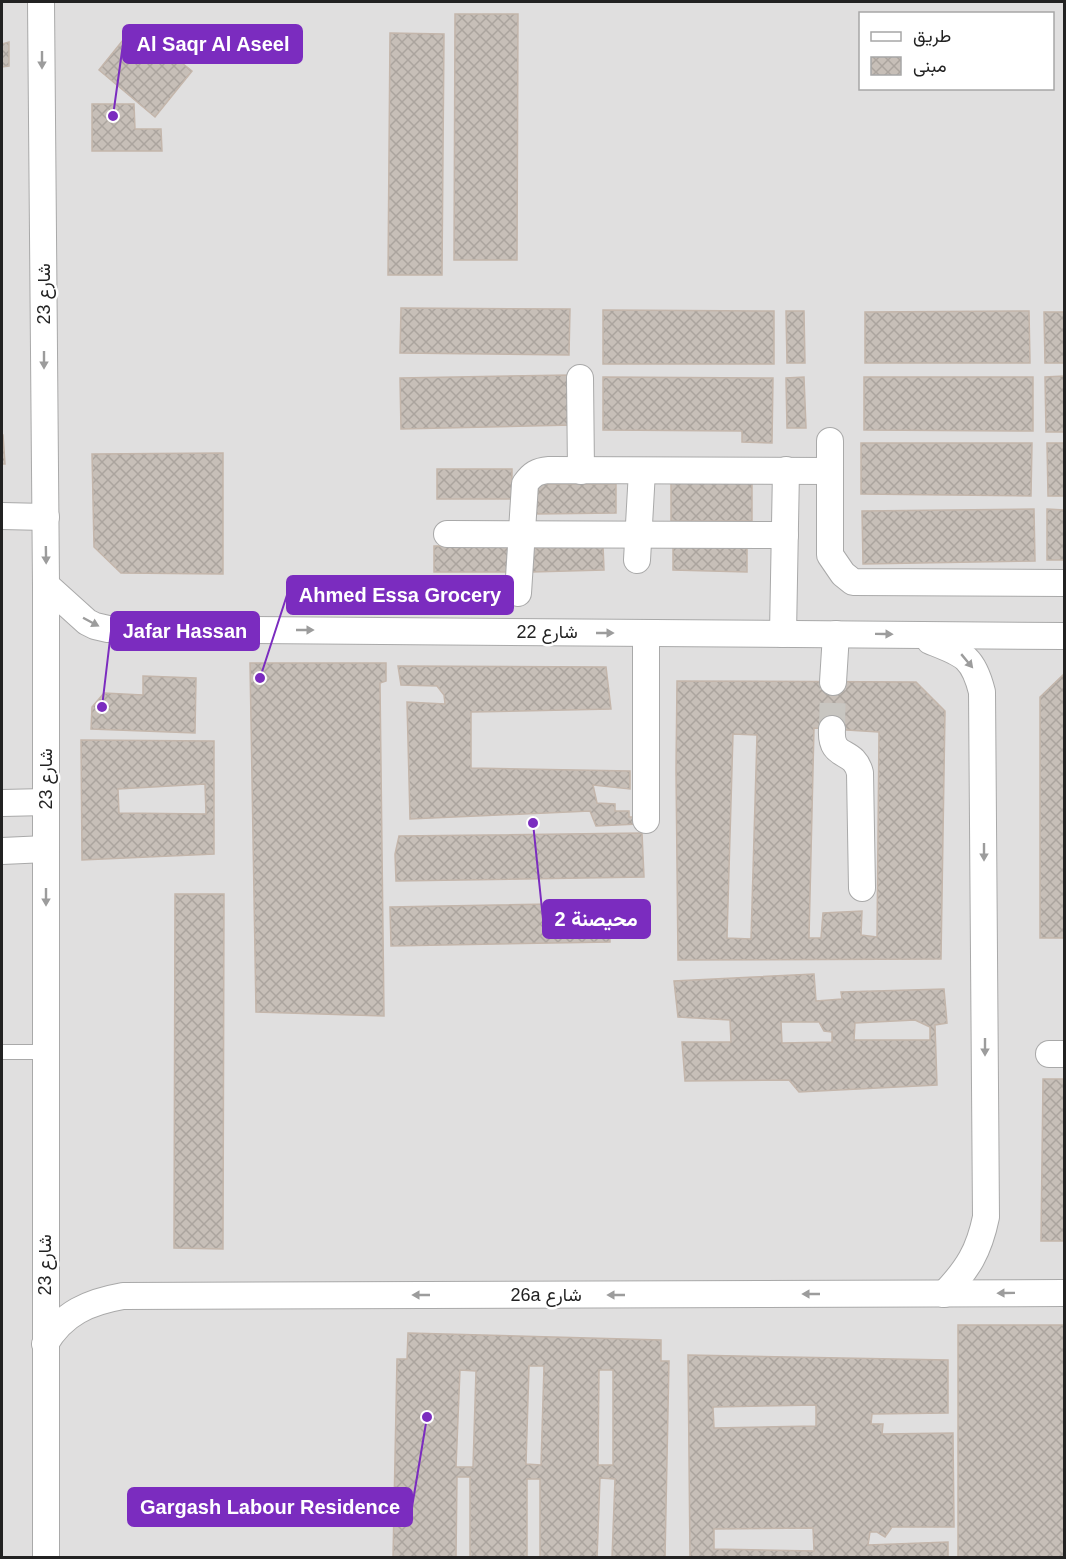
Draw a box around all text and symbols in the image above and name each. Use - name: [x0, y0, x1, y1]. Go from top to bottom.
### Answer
- legend: [859, 12, 1054, 90]
- callout: Al Saqr Al Aseel: [123, 25, 302, 63]
- text: طريق: [913, 26, 951, 47]
- text: Al Saqr Al Aseel: [136, 33, 290, 55]
- one-way arrow: [37, 50, 47, 69]
- text: مبنى: [913, 56, 947, 77]
- street label: شارع 23: [34, 263, 56, 325]
- one-way arrow: [39, 350, 49, 369]
- one-way arrow: [41, 545, 51, 564]
- callout: Ahmed Essa Grocery: [287, 576, 513, 614]
- text: Ahmed Essa Grocery: [299, 584, 502, 606]
- callout: Jafar Hassan: [111, 612, 259, 650]
- one-way arrow: [82, 617, 99, 627]
- text: Jafar Hassan: [123, 620, 247, 642]
- street label: شارع 22: [516, 622, 578, 644]
- one-way arrow: [295, 625, 314, 635]
- one-way arrow: [595, 628, 614, 638]
- one-way arrow: [874, 630, 893, 639]
- one-way arrow: [961, 653, 974, 669]
- street label: شارع 23: [36, 748, 58, 810]
- one-way arrow: [979, 842, 989, 861]
- one-way arrow: [41, 887, 51, 906]
- callout: محيصنة 2: [543, 900, 650, 938]
- text: محيصنة 2: [555, 908, 638, 931]
- one-way arrow: [980, 1037, 990, 1056]
- street label: شارع 23: [35, 1234, 57, 1296]
- street label: 26a شارع: [510, 1285, 582, 1307]
- one-way arrow: [997, 1288, 1016, 1298]
- one-way arrow: [802, 1289, 821, 1299]
- one-way arrow: [412, 1290, 431, 1300]
- one-way arrow: [607, 1290, 626, 1300]
- callout: Gargash Labour Residence: [128, 1488, 412, 1526]
- text: Gargash Labour Residence: [140, 1496, 400, 1518]

